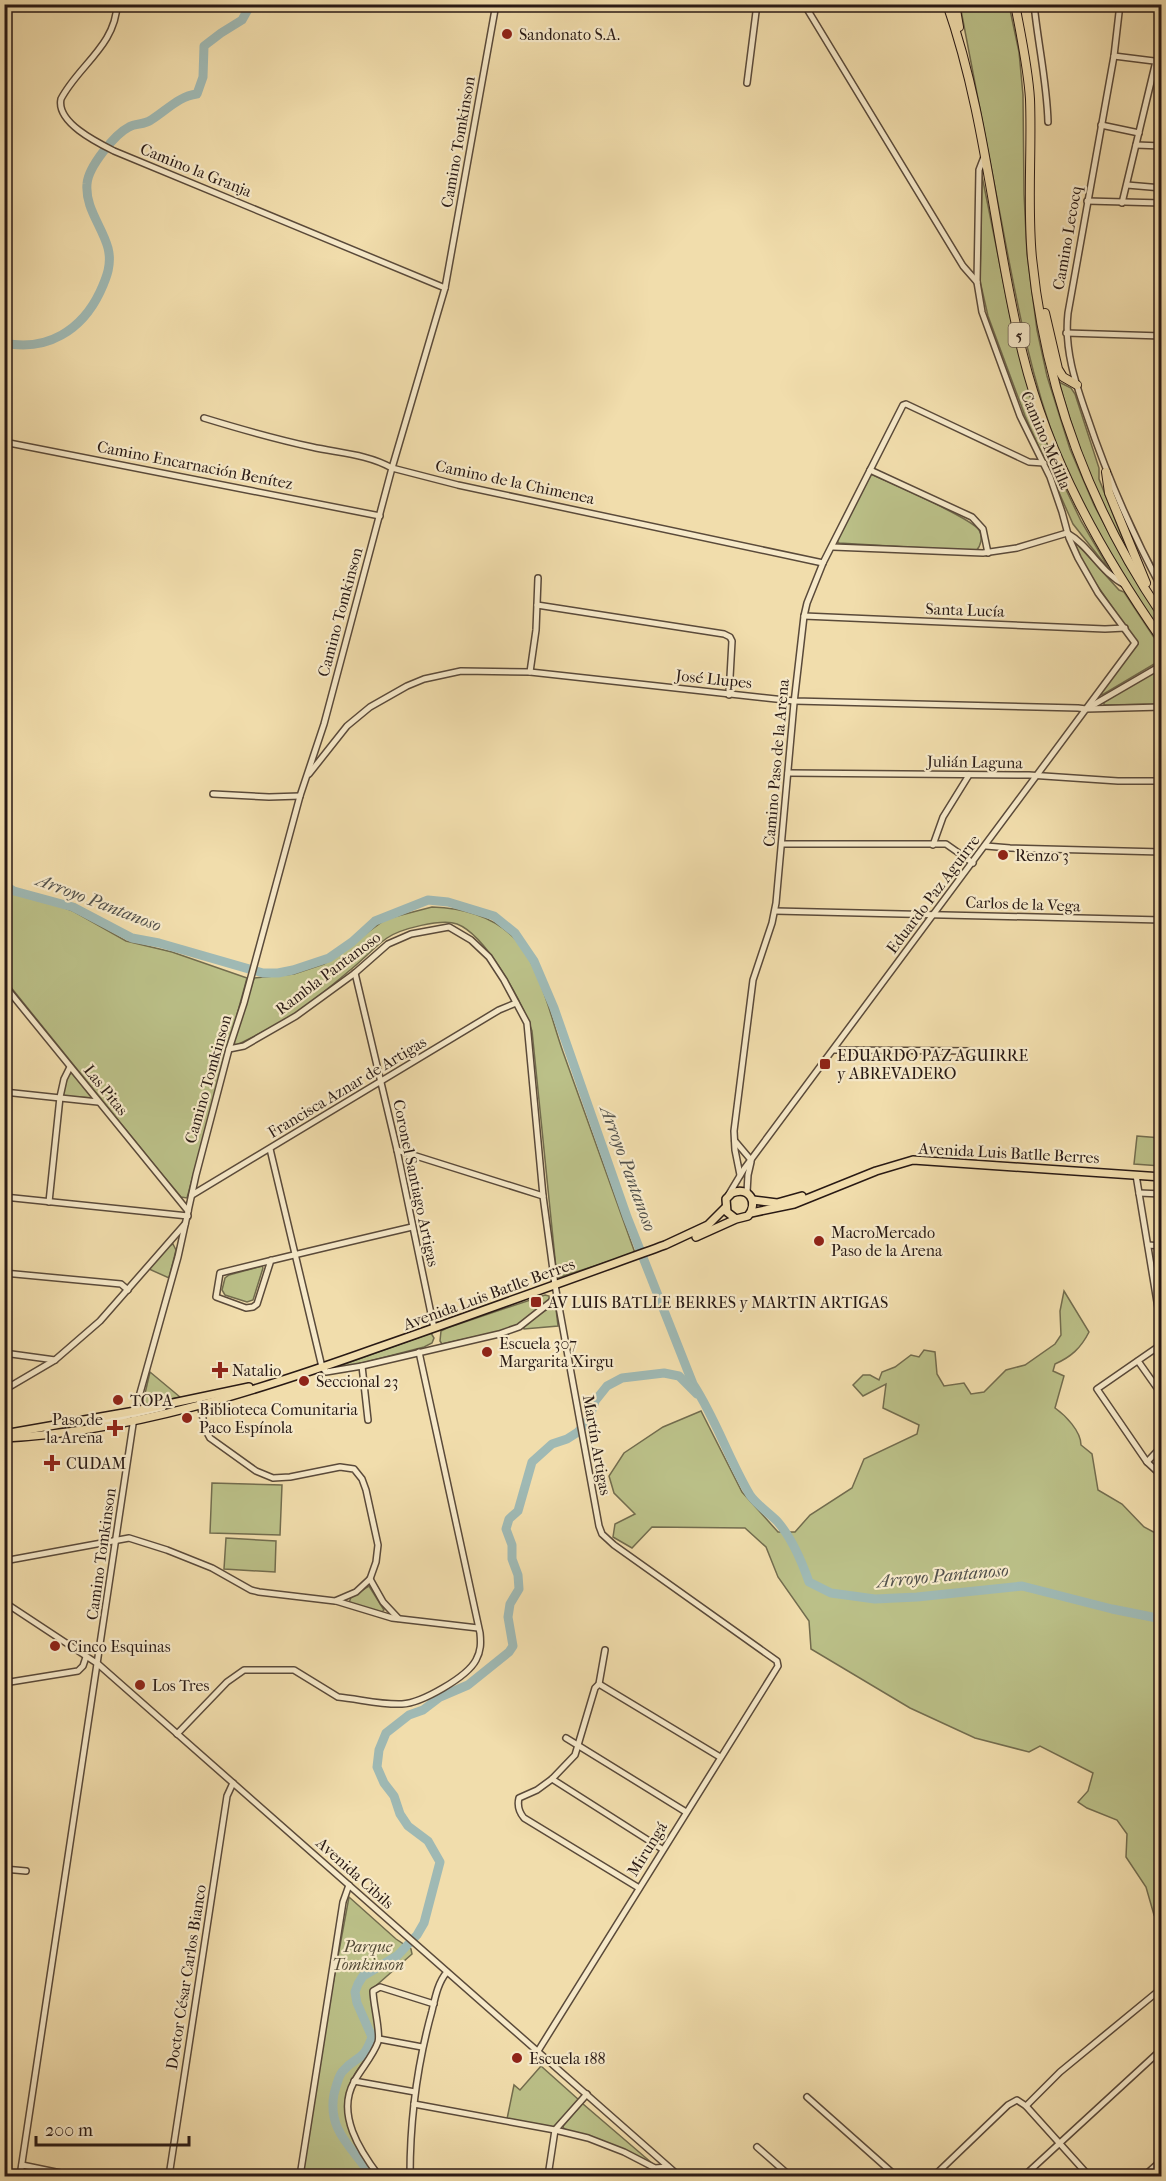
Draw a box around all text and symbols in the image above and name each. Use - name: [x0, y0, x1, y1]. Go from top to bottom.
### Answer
- place label: Sandonato S.A.: [519, 25, 620, 44]
- marker: Sandonato S.A.: [500, 27, 514, 41]
- street label: Camino Tomkinson: [437, 74, 479, 209]
- street label: Camino la Granja: [138, 139, 255, 201]
- street label: Camino Lecocq: [1049, 184, 1086, 291]
- road number: 5: [1008, 323, 1030, 347]
- street label: Camino Melilla: [1017, 388, 1075, 492]
- street label: Camino Encarnación Benítez: [95, 437, 295, 493]
- street label: Camino de la Chimenea: [434, 456, 597, 508]
- street label: Camino Tomkinson: [314, 545, 367, 679]
- street label: Santa Lucía: [925, 599, 1005, 621]
- street label: José Llupes: [673, 665, 753, 692]
- street label: Camino Paso de la Arena: [759, 678, 793, 848]
- street label: Julián Laguna: [925, 752, 1024, 772]
- street label: Eduardo Paz Aguirre: [882, 831, 984, 957]
- place label: Renzo 3: [1015, 846, 1069, 865]
- marker: Renzo 3: [996, 848, 1010, 862]
- water label: Arroyo Pantanoso: [32, 869, 164, 936]
- street label: Carlos de la Vega: [965, 892, 1082, 916]
- street label: Rambla Pantanoso: [272, 927, 384, 1019]
- street label: Camino Tomkinson: [181, 1012, 236, 1146]
- street label: Francisca Aznar de Artigas: [264, 1032, 430, 1142]
- place label: EDUARDO PAZ AGUIRRE y ABREVADERO: [837, 1046, 1028, 1083]
- marker: EDUARDO PAZ AGUIRRE y ABREVADERO: [818, 1057, 832, 1071]
- street label: Las Pitas: [80, 1061, 132, 1119]
- street label: Coronel Santiago Artigas: [389, 1098, 443, 1269]
- water label: Arroyo Pantanoso: [595, 1102, 660, 1234]
- street label: Avenida Luis Batlle Berres: [917, 1139, 1100, 1167]
- place label: MacroMercado Paso de la Arena: [831, 1223, 943, 1260]
- marker: MacroMercado Paso de la Arena: [812, 1234, 826, 1248]
- street label: Avenida Luis Batlle Berres: [400, 1254, 577, 1334]
- place label: AV LUIS BATLLE BERRES y MARTIN ARTIGAS: [547, 1293, 888, 1312]
- marker: AV LUIS BATLLE BERRES y MARTIN ARTIGAS: [529, 1295, 543, 1309]
- place label: Escuela 307 Margarita Xirgu: [499, 1334, 614, 1371]
- marker: Escuela 307 Margarita Xirgu: [480, 1345, 494, 1359]
- place label: Natalio: [232, 1361, 281, 1380]
- marker: Natalio: [213, 1363, 227, 1377]
- place label: Seccional 23: [316, 1372, 398, 1391]
- marker: Seccional 23: [297, 1374, 311, 1388]
- place label: TOPA: [130, 1391, 173, 1410]
- marker: TOPA: [111, 1393, 125, 1407]
- street label: Martín Artigas: [579, 1393, 615, 1497]
- place label: Biblioteca Comunitaria Paco Espínola: [199, 1400, 358, 1437]
- place label: Paso de la Arena: [45, 1410, 104, 1447]
- marker: Biblioteca Comunitaria Paco Espínola: [180, 1411, 194, 1425]
- marker: Paso de la Arena: [108, 1421, 122, 1435]
- marker: CUDAM: [43, 1454, 61, 1472]
- place label: CUDAM: [66, 1454, 126, 1473]
- street label: Camino Tomkinson: [82, 1486, 120, 1621]
- water label: Arroyo Pantanoso: [874, 1560, 1010, 1592]
- place label: Cinco Esquinas: [67, 1637, 171, 1656]
- marker: Cinco Esquinas: [48, 1639, 62, 1653]
- place label: Los Tres: [152, 1676, 209, 1695]
- marker: Los Tres: [133, 1678, 147, 1692]
- street label: Mirungá: [623, 1818, 671, 1880]
- street label: Avenida Cibils: [312, 1833, 398, 1913]
- street label: Doctor César Carlos Bianco: [162, 1883, 210, 2071]
- park label: Parque Tomkinson: [332, 1937, 404, 1974]
- place label: Escuela 188: [529, 2049, 606, 2068]
- marker: Escuela 188: [510, 2051, 524, 2065]
- scale bar: [36, 2109, 189, 2147]
- text: 200 m: [45, 2120, 93, 2141]

